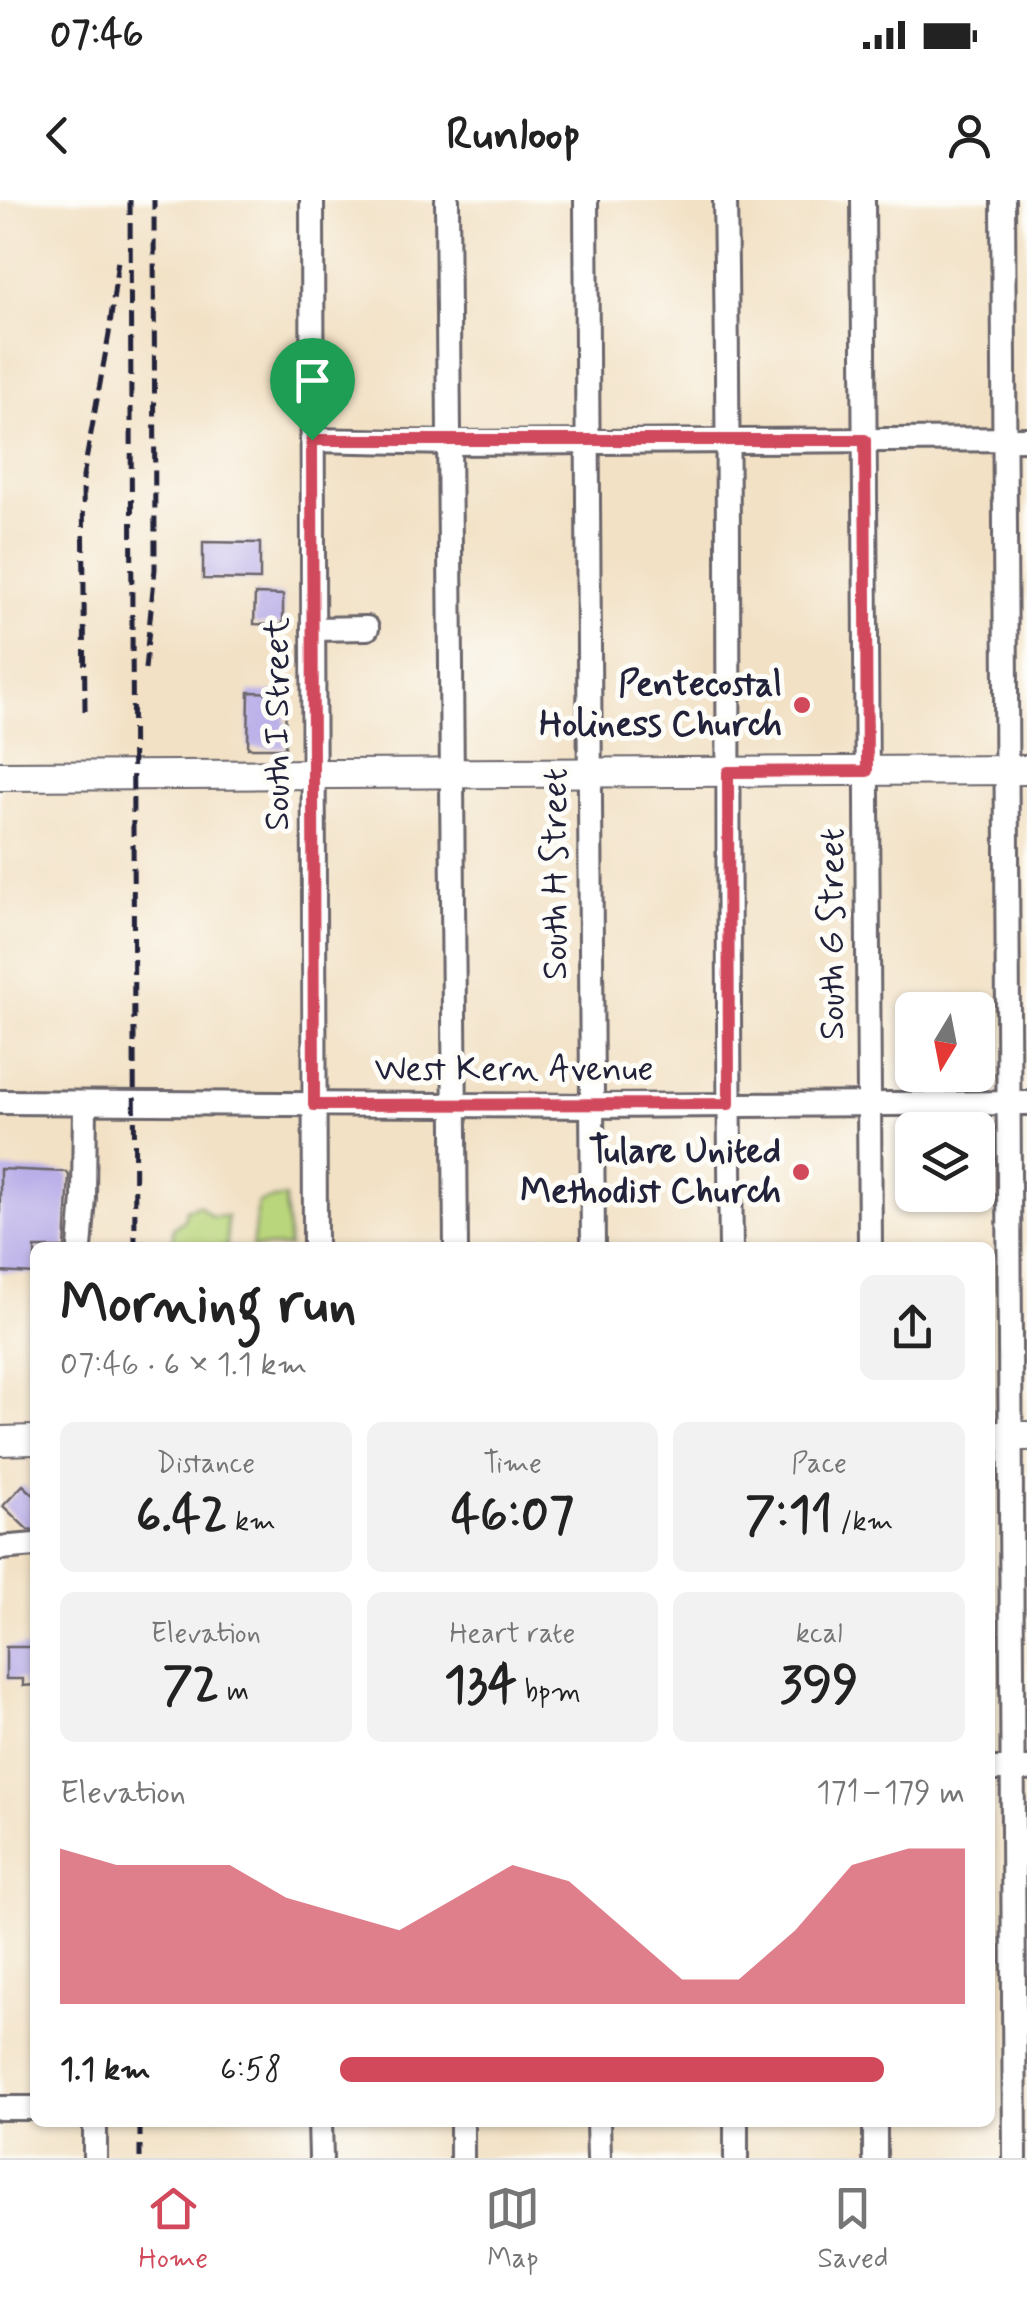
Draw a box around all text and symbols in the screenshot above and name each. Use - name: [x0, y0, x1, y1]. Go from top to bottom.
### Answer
- text: 07:46: [50, 11, 144, 60]
- text: Runloop: [446, 106, 581, 165]
- icon: back: [30, 108, 85, 163]
- icon: person: [942, 108, 997, 163]
- pin: [270, 338, 355, 441]
- icon: arrive: [285, 353, 340, 408]
- street label: South I Street: [255, 617, 301, 831]
- place label: Pentecostal Holiness Church: [539, 662, 782, 748]
- marker: Pentecostal Holiness Church: [791, 694, 813, 716]
- street label: South H Street: [533, 768, 579, 980]
- street label: South G Street: [810, 828, 856, 1040]
- north arrow: [895, 992, 995, 1092]
- map controls: [895, 992, 995, 1212]
- street label: West Kern Avenue: [375, 1047, 653, 1093]
- button: layers: [895, 1112, 995, 1212]
- place label: Tulare United Methodist Church: [520, 1129, 781, 1215]
- marker: Tulare United Methodist Church: [790, 1161, 812, 1183]
- text: Morning run: [60, 1270, 357, 1342]
- button: share: [860, 1275, 965, 1380]
- text: 07:46 · 6 × 1.1 km: [60, 1344, 307, 1386]
- text: Distance: [157, 1446, 255, 1483]
- text: Time: [483, 1446, 542, 1483]
- text: Pace: [791, 1446, 847, 1483]
- text: 6.42: [136, 1483, 227, 1549]
- text: 46:07: [451, 1483, 574, 1549]
- text: 7:11: [745, 1483, 833, 1549]
- text: km: [227, 1504, 276, 1541]
- text: /km: [833, 1504, 893, 1541]
- text: Elevation: [151, 1616, 261, 1653]
- text: Heart rate: [450, 1616, 575, 1653]
- text: kcal: [796, 1616, 843, 1653]
- text: 72: [163, 1653, 219, 1719]
- text: 134: [444, 1653, 517, 1719]
- text: 399: [780, 1653, 859, 1719]
- text: m: [219, 1674, 249, 1711]
- text: bpm: [517, 1674, 581, 1711]
- text: Elevation: [60, 1772, 186, 1814]
- text: 171–179 m: [816, 1772, 965, 1814]
- text: 1.1 km: [60, 2049, 151, 2091]
- text: 6:58: [220, 2049, 282, 2091]
- tab: Home: [139, 2181, 208, 2278]
- tab: Map: [485, 2181, 540, 2278]
- tab: Saved: [818, 2181, 888, 2278]

